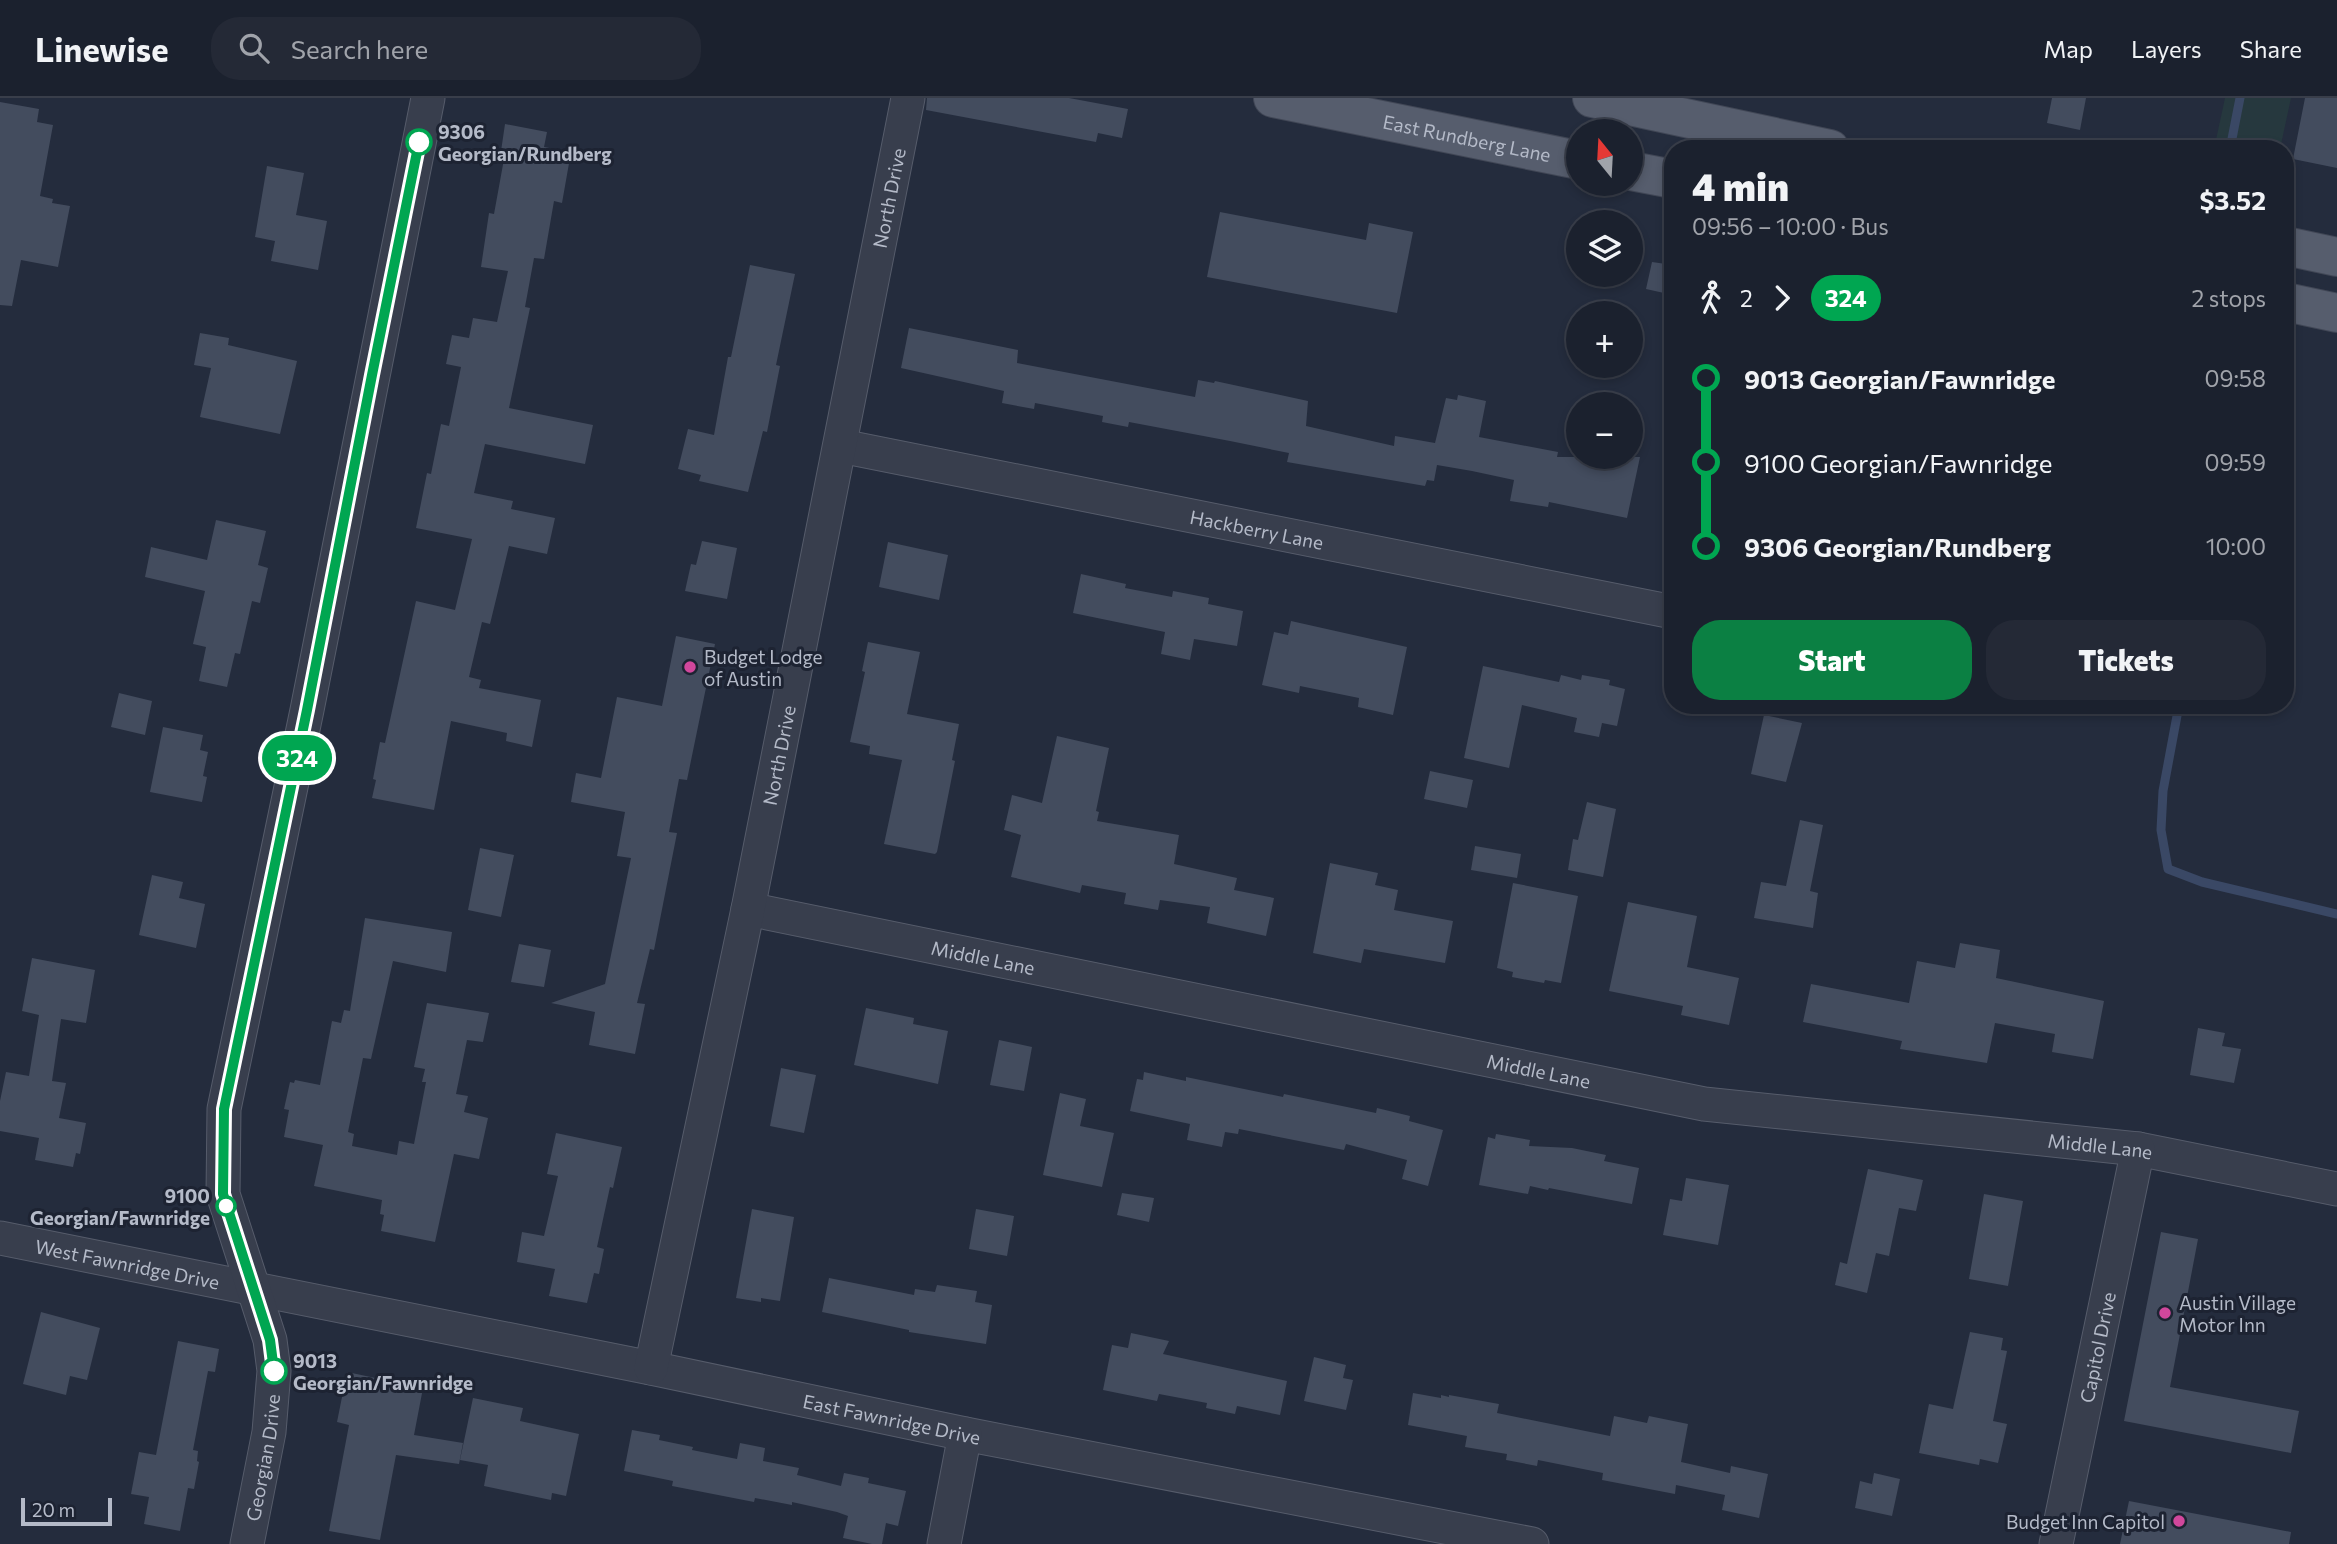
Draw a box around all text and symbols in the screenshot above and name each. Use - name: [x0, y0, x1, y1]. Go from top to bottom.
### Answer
- search box: [211, 17, 701, 80]
- text: Linewise: [35, 28, 169, 69]
- icon: search: [235, 29, 273, 67]
- text: Search here: [291, 33, 428, 64]
- text: Map: [2044, 34, 2093, 63]
- text: Layers: [2131, 34, 2202, 63]
- text: Share: [2240, 34, 2302, 63]
- street label: East Rundberg Lane: [1381, 109, 1553, 166]
- north arrow: [1566, 119, 1643, 196]
- map controls: [1566, 119, 1643, 469]
- place label: 9306 Georgian/Rundberg: [438, 120, 612, 165]
- marker: 9306 Georgian/Rundberg: [406, 129, 432, 155]
- street label: North Drive: [867, 146, 909, 250]
- text: 4 min: [1692, 162, 1789, 209]
- text: $3.52: [2199, 184, 2266, 215]
- button: layers: [1566, 210, 1643, 287]
- text: 09:56 – 10:00 · Bus: [1692, 212, 1889, 240]
- icon: walk: [1692, 279, 1730, 317]
- icon: forward: [1763, 279, 1801, 317]
- text: 324: [1825, 283, 1867, 312]
- text: 2: [1740, 284, 1753, 312]
- text: 2 stops: [2192, 284, 2266, 312]
- button: +: [1566, 301, 1643, 378]
- text: 9013 Georgian/Fawnridge: [1744, 363, 2056, 394]
- text: 09:58: [2204, 364, 2266, 392]
- button: −: [1566, 392, 1643, 469]
- text: 9100 Georgian/Fawnridge: [1744, 447, 2052, 478]
- text: 09:59: [2204, 448, 2266, 476]
- street label: Hackberry Lane: [1188, 504, 1326, 554]
- text: 9306 Georgian/Rundberg: [1744, 531, 2051, 562]
- text: 10:00: [2206, 532, 2266, 560]
- button: Start: [1692, 620, 1972, 700]
- button: Tickets: [1986, 620, 2266, 700]
- place label: Budget Lodge of Austin: [704, 645, 823, 690]
- marker: Budget Lodge of Austin: [682, 659, 698, 675]
- street label: North Drive: [757, 703, 799, 807]
- line badge: 324: [257, 735, 337, 781]
- text: 324: [276, 743, 318, 772]
- street label: Middle Lane: [929, 935, 1037, 979]
- street label: Middle Lane: [1485, 1048, 1593, 1092]
- street label: Middle Lane: [2047, 1128, 2155, 1163]
- place label: 9100 Georgian/Fawnridge: [30, 1184, 210, 1229]
- marker: 9100 Georgian/Fawnridge: [216, 1196, 236, 1216]
- street label: West Fawnridge Drive: [33, 1234, 222, 1293]
- street label: Capitol Drive: [2074, 1290, 2120, 1405]
- place label: Austin Village Motor Inn: [2179, 1291, 2296, 1336]
- marker: Austin Village Motor Inn: [2157, 1305, 2173, 1321]
- place label: 9013 Georgian/Fawnridge: [293, 1349, 473, 1394]
- marker: 9013 Georgian/Fawnridge: [261, 1358, 287, 1384]
- street label: East Fawnridge Drive: [801, 1389, 983, 1448]
- street label: Georgian Drive: [240, 1393, 284, 1523]
- scale bar: [21, 1495, 112, 1527]
- text: 20 m: [32, 1498, 75, 1521]
- place label: Budget Inn Capitol: [2006, 1510, 2165, 1533]
- marker: Budget Inn Capitol: [2171, 1513, 2187, 1529]

